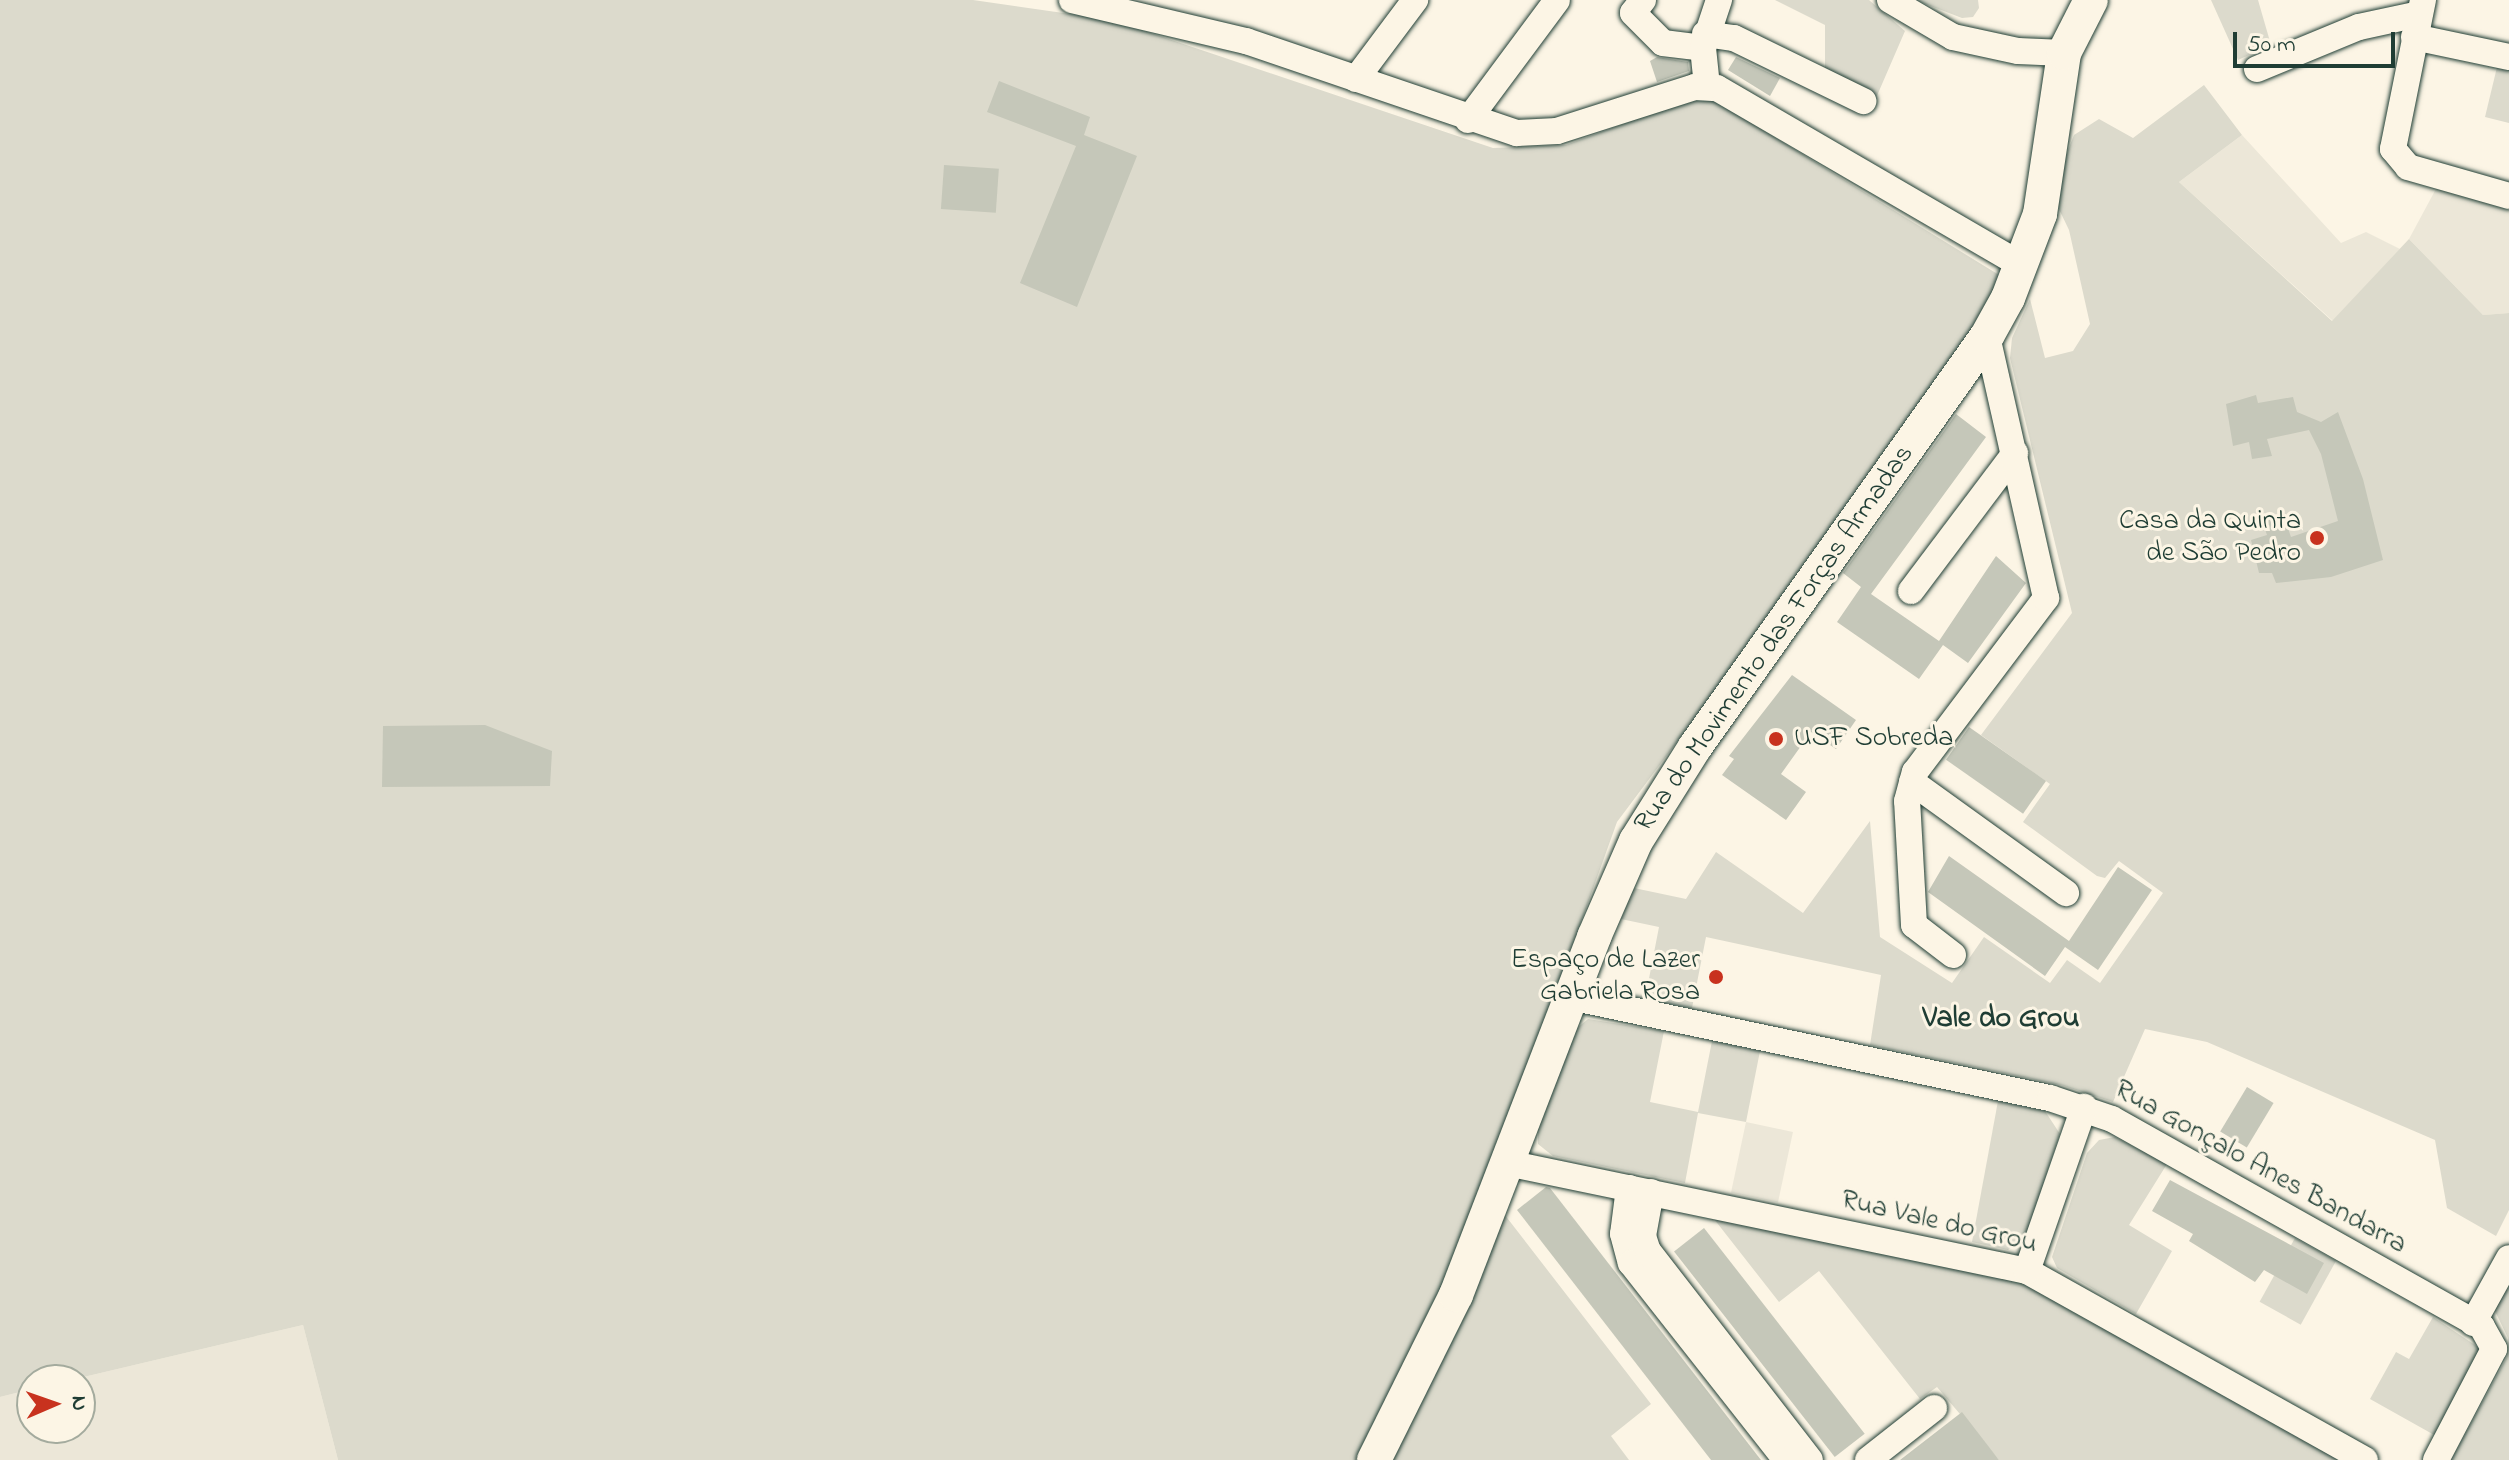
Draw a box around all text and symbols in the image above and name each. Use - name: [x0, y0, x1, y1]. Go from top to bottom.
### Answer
- scale bar: [2237, 16, 2399, 66]
- text: 50 m: [2247, 28, 2296, 63]
- street label: Rua do Movimento das Forças Armadas: [1628, 439, 1922, 839]
- place label: Casa da Quinta de São Pedro: [2119, 505, 2301, 571]
- marker: Casa da Quinta de São Pedro: [2308, 529, 2326, 547]
- place label: USF Sobreda: [1794, 722, 1953, 756]
- marker: USF Sobreda: [1765, 728, 1787, 750]
- place label: Espaço de Lazer Gabriela Rosa: [1511, 944, 1700, 1010]
- marker: Espaço de Lazer Gabriela Rosa: [1707, 968, 1725, 986]
- district label: Vale do Grou: [1922, 1001, 2080, 1037]
- street label: Rua Gonçalo Anes Bandarra: [2108, 1074, 2412, 1262]
- street label: Rua Vale do Grou: [1838, 1184, 2040, 1262]
- north arrow: [16, 1364, 96, 1444]
- text: N: [62, 1395, 94, 1411]

